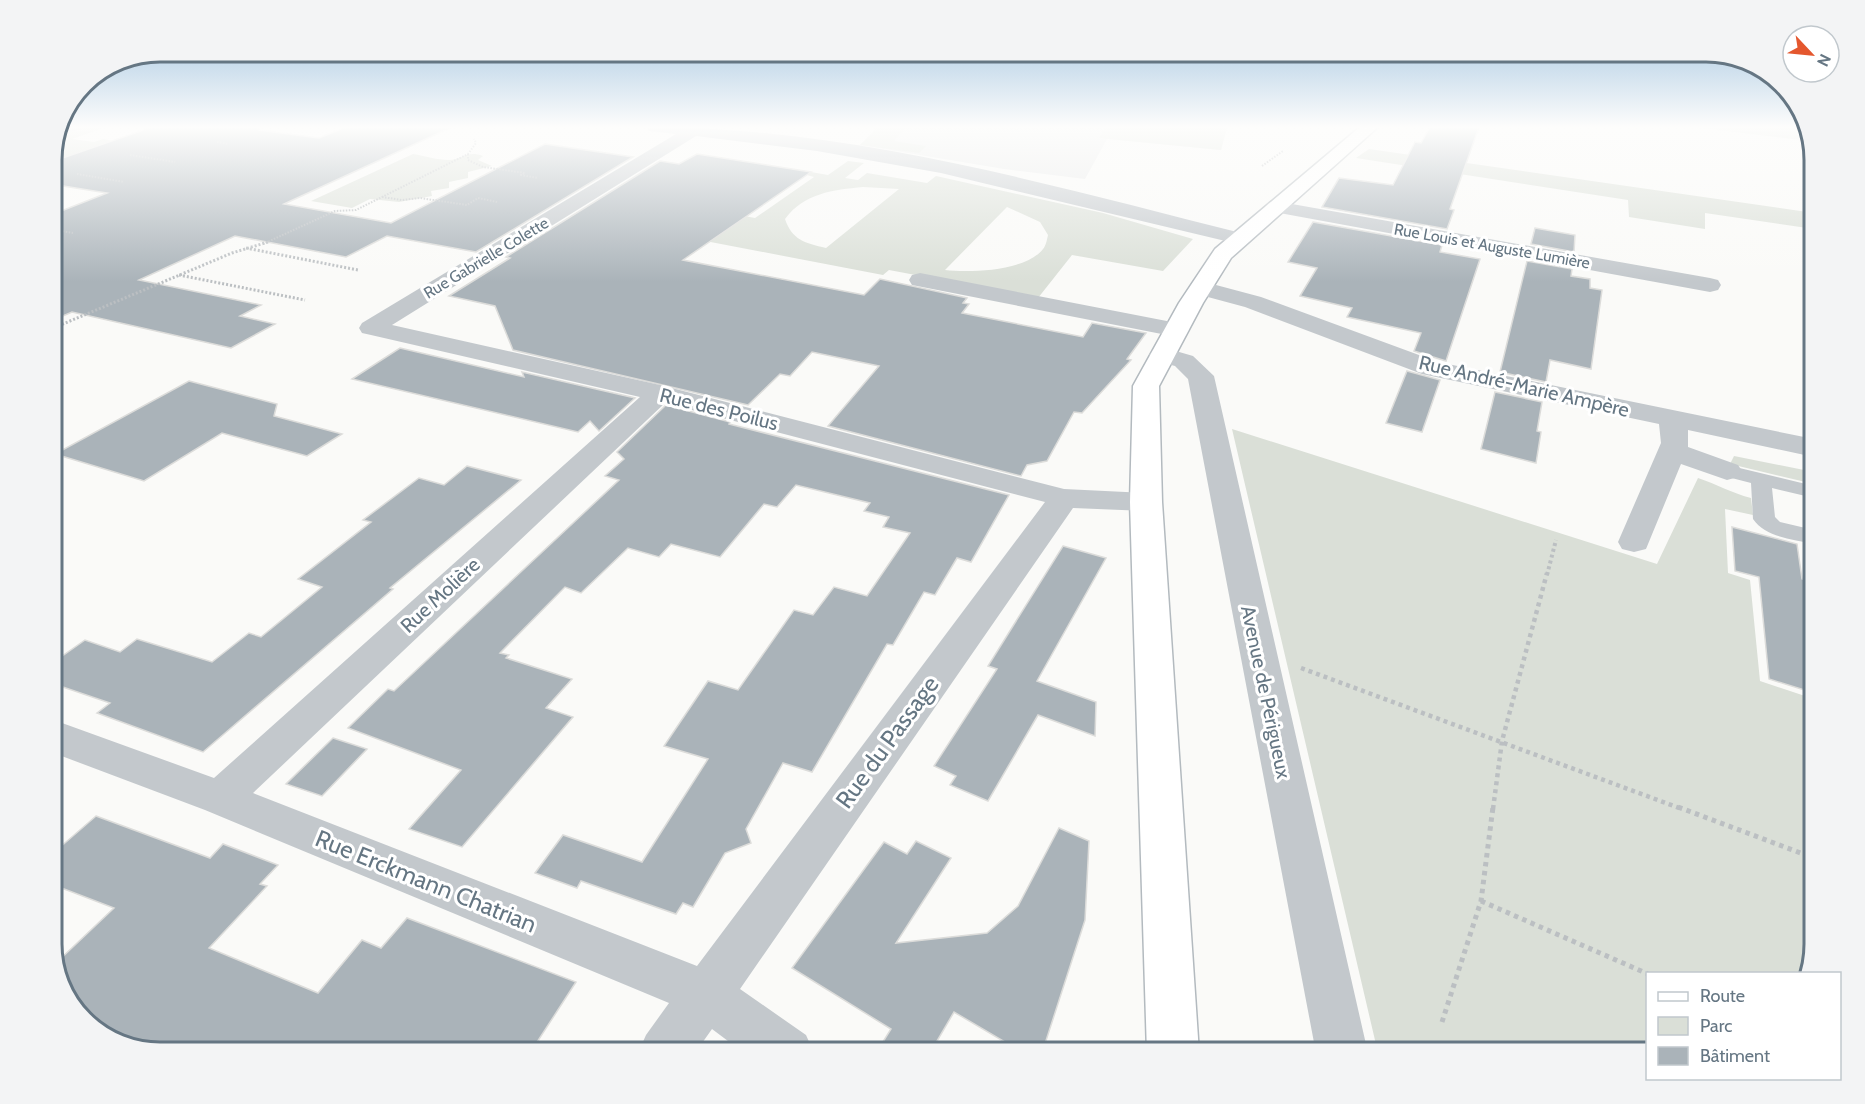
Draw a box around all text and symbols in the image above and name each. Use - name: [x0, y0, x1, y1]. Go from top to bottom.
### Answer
- north arrow: [1781, 24, 1841, 84]
- text: N: [1813, 51, 1835, 70]
- street label: Rue Gabrielle Colette: [420, 213, 552, 303]
- street label: Rue Louis et Auguste Lumière: [1393, 219, 1591, 273]
- street label: Rue André-Marie Ampère: [1417, 350, 1631, 422]
- street label: Rue des Poilus: [657, 383, 781, 435]
- street label: Rue Molière: [395, 552, 485, 638]
- street label: Avenue de Périgueux: [1236, 603, 1296, 781]
- street label: Rue du Passage: [829, 670, 945, 814]
- street label: Rue Erckmann Chatrian: [311, 823, 541, 939]
- legend: [1646, 972, 1841, 1080]
- text: Route: [1700, 985, 1745, 1007]
- text: Parc: [1700, 1015, 1732, 1037]
- text: Bâtiment: [1700, 1045, 1770, 1067]

